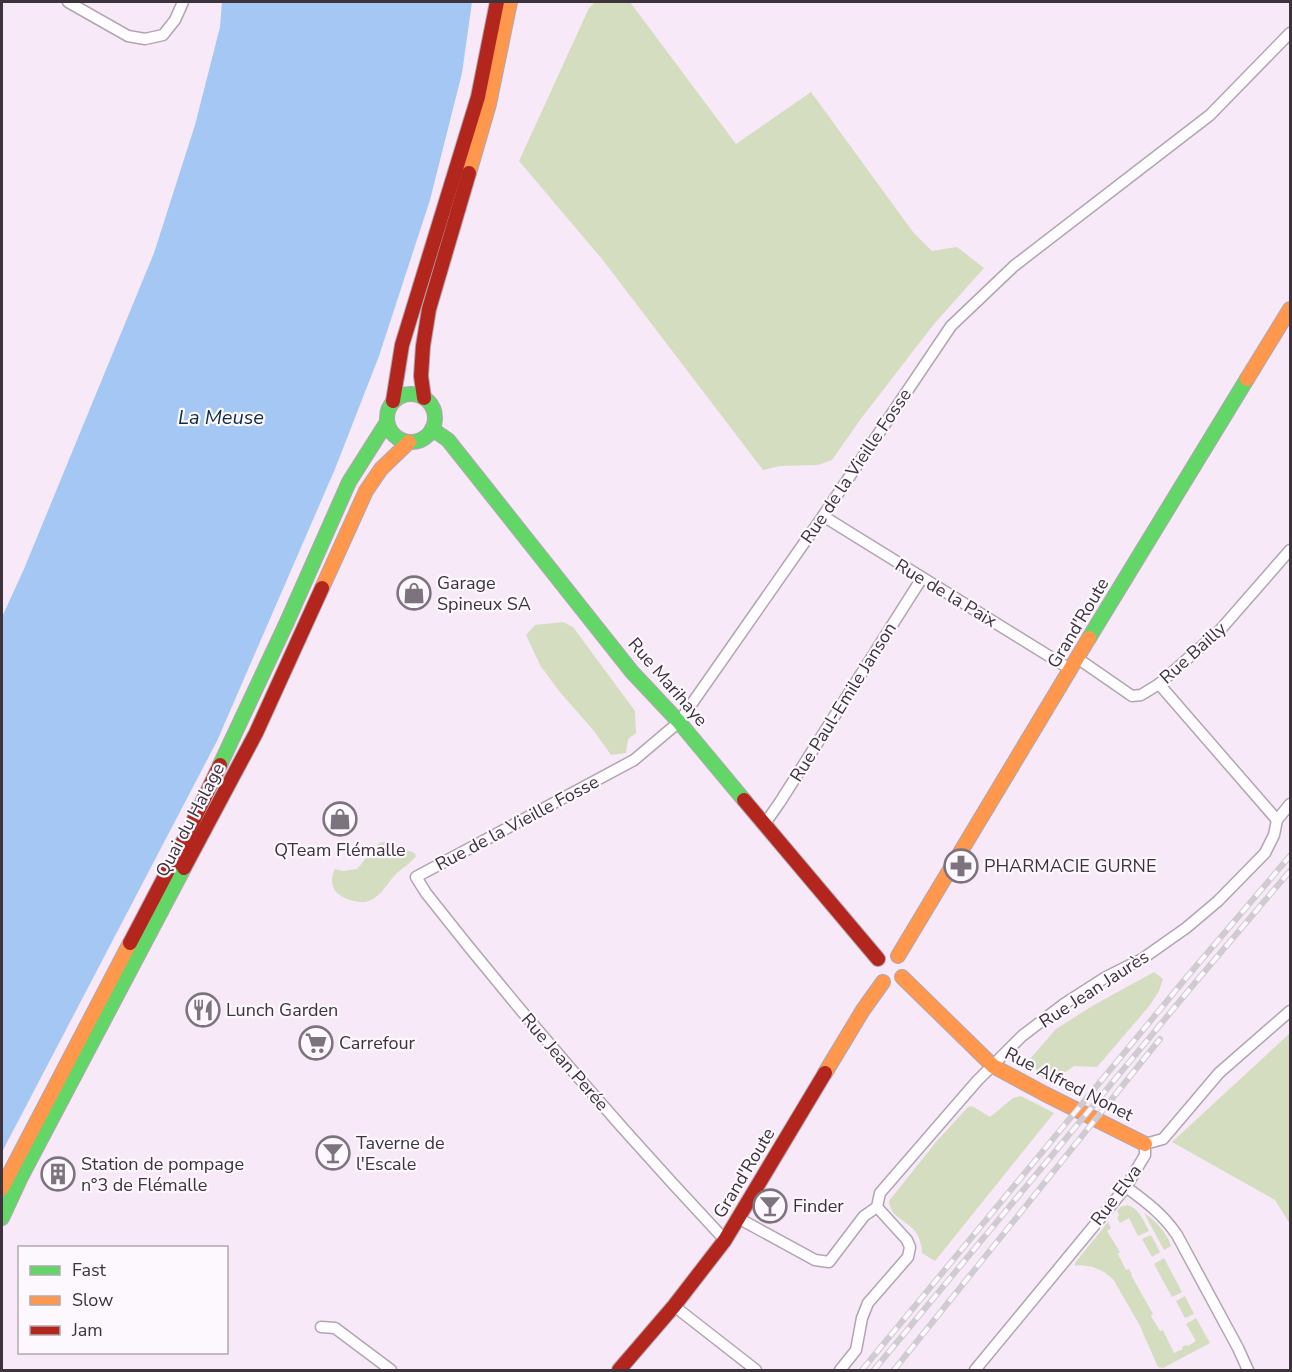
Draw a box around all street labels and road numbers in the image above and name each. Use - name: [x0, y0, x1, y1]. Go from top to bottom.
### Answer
- street label: Rue de la Vieille Fosse: [795, 384, 917, 548]
- street label: Rue de la Paix: [891, 553, 1002, 633]
- street label: Grand'Route: [1042, 573, 1114, 673]
- street label: Rue Bailly: [1155, 616, 1232, 689]
- street label: Rue Paul-Emile Janson: [784, 618, 902, 786]
- street label: Rue Marihaye: [623, 633, 713, 731]
- street label: Quai du Halage: [150, 759, 230, 881]
- street label: Rue de la Vieille Fosse: [431, 770, 603, 876]
- street label: Rue Jean Jaurès: [1035, 945, 1153, 1033]
- street label: Rue Jean Perée: [516, 1008, 614, 1116]
- street label: Rue Alfred Nonet: [1001, 1041, 1138, 1127]
- street label: Grand'Route: [708, 1123, 780, 1223]
- street label: Rue Elva: [1085, 1160, 1147, 1230]

